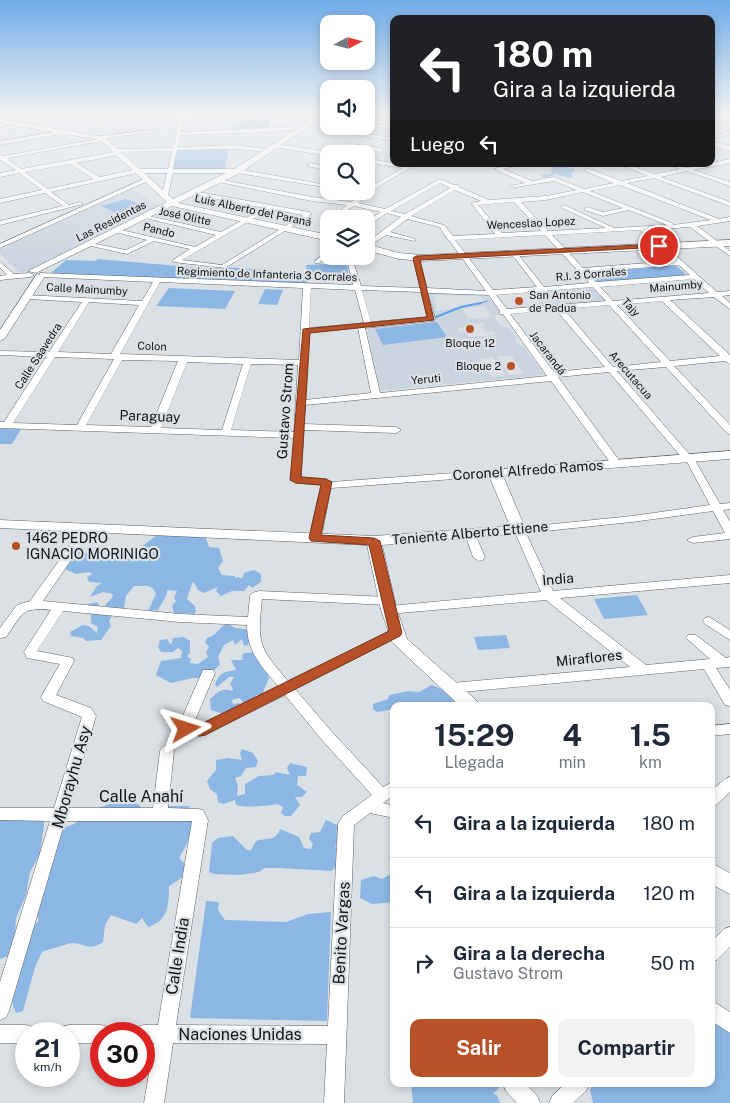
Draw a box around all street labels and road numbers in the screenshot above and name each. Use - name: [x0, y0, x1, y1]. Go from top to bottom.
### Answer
- street label: Luis Alberto del Paraná: [194, 192, 312, 228]
- street label: Las Residentas: [74, 198, 148, 244]
- street label: José Olitte: [158, 205, 212, 227]
- street label: Wenceslao Lopez: [486, 215, 576, 231]
- street label: Pando: [142, 221, 176, 239]
- street label: Regimiento de Infanteria 3 Corrales: [177, 265, 358, 283]
- street label: R.I. 3 Corrales: [555, 265, 627, 283]
- street label: Mainumby: [649, 278, 703, 294]
- street label: Calle Mainumby: [46, 281, 128, 297]
- street label: Tajy: [620, 295, 643, 319]
- street label: Calle Saavedra: [12, 321, 64, 391]
- street label: Jacarandá: [528, 329, 568, 377]
- street label: Colon: [137, 339, 167, 353]
- street label: Arecutacua: [607, 349, 655, 401]
- street label: Gustavo Strom: [274, 362, 296, 460]
- street label: Yeruti: [410, 371, 442, 387]
- street label: Paraguay: [119, 407, 181, 425]
- street label: Coronel Alfredo Ramos: [452, 457, 604, 483]
- street label: Teniente Alberto Ettiene: [391, 518, 549, 548]
- street label: India: [542, 570, 574, 588]
- street label: Miraflores: [555, 647, 623, 669]
- street label: Mborayhu Asy: [48, 723, 95, 831]
- street label: Calle Anahí: [99, 787, 184, 806]
- street label: Benito Vargas: [329, 881, 354, 985]
- street label: Calle India: [162, 916, 193, 996]
- street label: Naciones Unidas: [178, 1025, 302, 1044]

